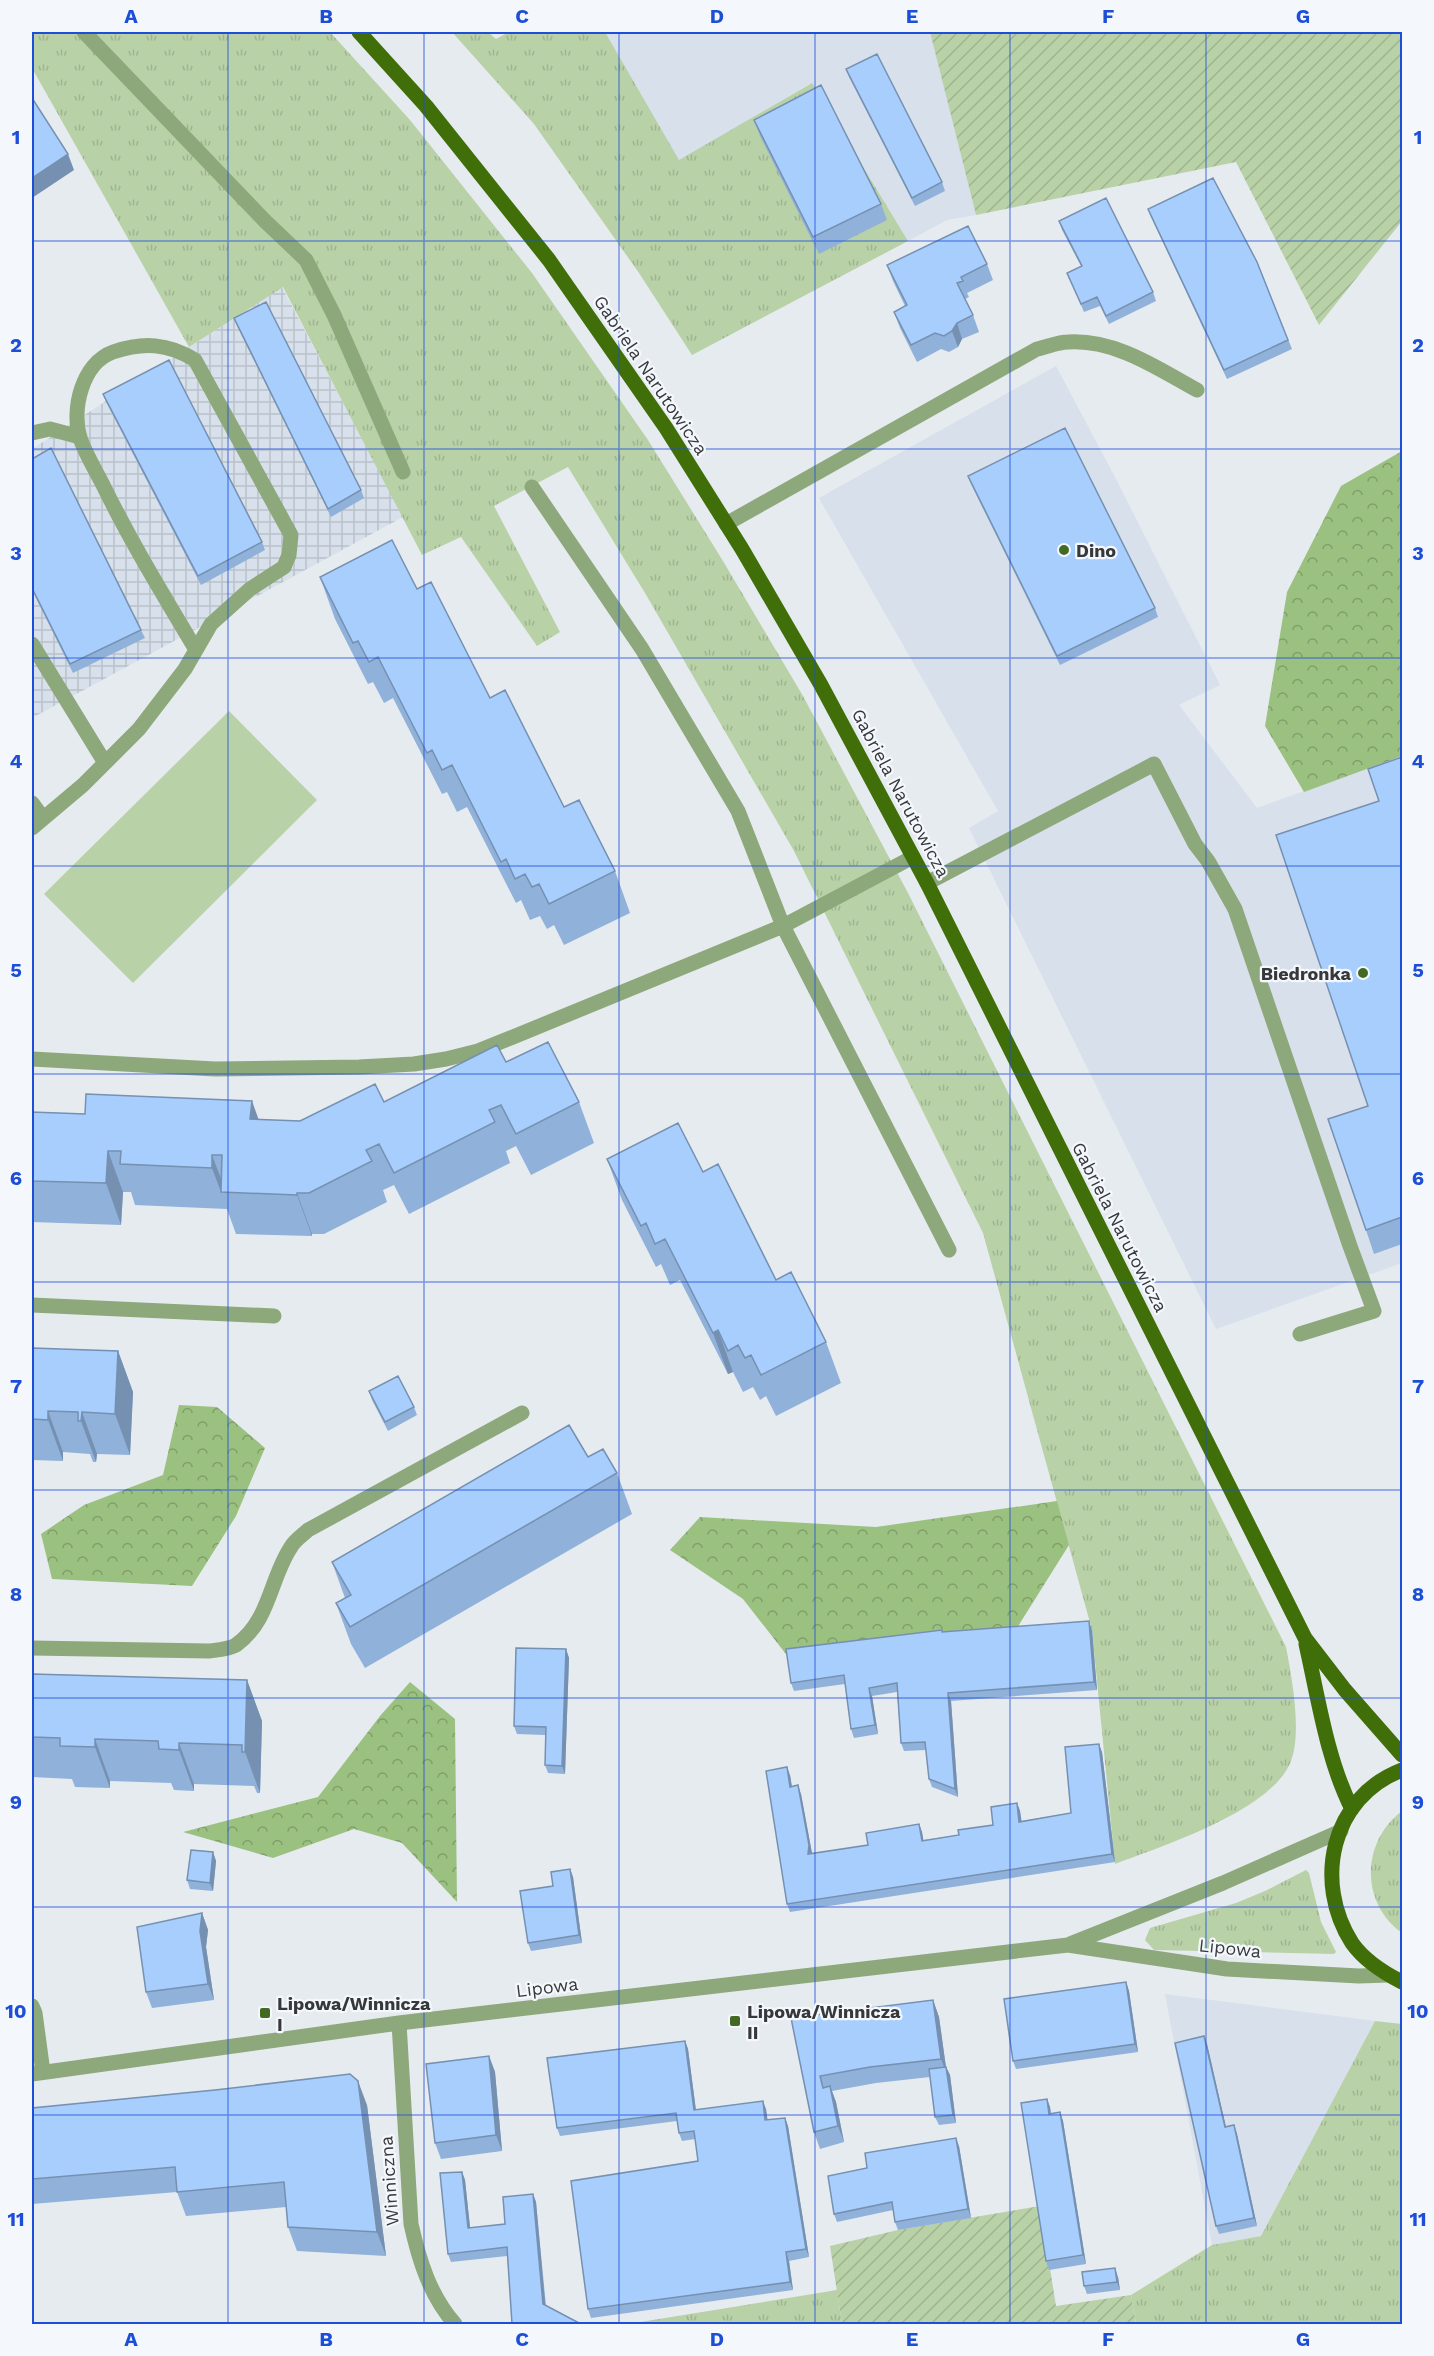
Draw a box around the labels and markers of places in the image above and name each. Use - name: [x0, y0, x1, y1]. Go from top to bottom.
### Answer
- place label: Dino: [1076, 540, 1116, 561]
- marker: Dino: [1057, 543, 1071, 557]
- place label: Biedronka: [1261, 963, 1352, 984]
- marker: Biedronka: [1356, 966, 1370, 980]
- place label: Lipowa/Winnicza I: [277, 1993, 431, 2035]
- place label: Lipowa/Winnicza II: [747, 2001, 901, 2043]
- marker: Lipowa/Winnicza I: [258, 2006, 272, 2020]
- marker: Lipowa/Winnicza II: [728, 2014, 742, 2028]

